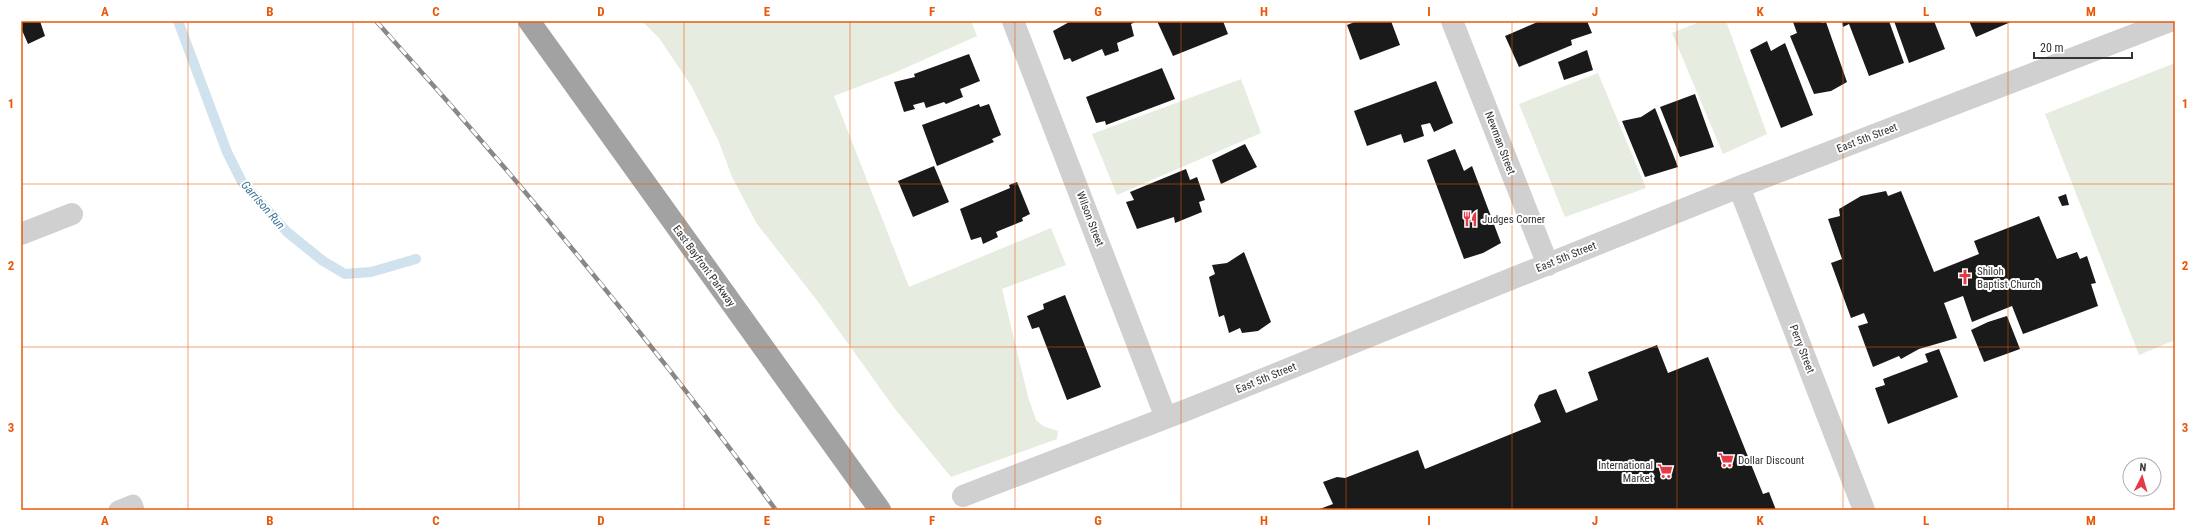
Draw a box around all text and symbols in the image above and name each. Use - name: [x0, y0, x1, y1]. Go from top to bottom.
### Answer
- text: A: [101, 4, 109, 19]
- text: B: [266, 4, 274, 19]
- text: C: [432, 4, 440, 19]
- text: D: [597, 4, 605, 19]
- text: E: [764, 4, 771, 19]
- text: F: [929, 4, 935, 19]
- text: G: [1094, 4, 1102, 19]
- text: H: [1260, 4, 1268, 19]
- text: I: [1427, 4, 1431, 19]
- text: J: [1592, 4, 1598, 19]
- text: K: [1756, 4, 1764, 19]
- text: L: [1923, 4, 1929, 19]
- text: M: [2086, 4, 2096, 19]
- scale bar: [2034, 34, 2132, 60]
- text: 20 m: [2040, 41, 2064, 55]
- text: 1: [8, 96, 14, 111]
- text: 1: [2182, 96, 2188, 111]
- street label: Newman Street: [1482, 110, 1518, 176]
- street label: East 5th Street: [1835, 120, 1899, 156]
- water label: Garrison Run: [238, 178, 288, 232]
- street label: Wilson Street: [1074, 190, 1106, 248]
- restaurant icon: Judges Corner: [1461, 210, 1479, 228]
- place label: Judges Corner: [1482, 213, 1546, 226]
- street label: East Bayfront Parkway: [670, 223, 738, 310]
- street label: East 5th Street: [1534, 239, 1598, 275]
- text: 2: [8, 258, 15, 273]
- text: 2: [2182, 258, 2189, 273]
- place label: Shiloh Baptist Church: [1977, 265, 2041, 291]
- church icon: Shiloh Baptist Church: [1956, 268, 1974, 286]
- street label: Perry Street: [1787, 323, 1817, 375]
- street label: East 5th Street: [1234, 360, 1298, 396]
- text: 3: [8, 420, 14, 435]
- text: 3: [2182, 420, 2188, 435]
- supermarket icon: Dollar Discount: [1717, 451, 1735, 469]
- place label: Dollar Discount: [1738, 454, 1804, 467]
- north arrow: [2122, 457, 2162, 497]
- place label: International Market: [1598, 459, 1653, 485]
- text: N: [2139, 461, 2147, 474]
- supermarket icon: International Market: [1656, 462, 1674, 480]
- text: A: [101, 513, 109, 528]
- text: B: [266, 513, 274, 528]
- text: C: [432, 513, 440, 528]
- text: D: [597, 513, 605, 528]
- text: E: [764, 513, 771, 528]
- text: F: [929, 513, 935, 528]
- text: G: [1094, 513, 1102, 528]
- text: H: [1260, 513, 1268, 528]
- text: I: [1427, 513, 1431, 528]
- text: J: [1592, 513, 1598, 528]
- text: K: [1756, 513, 1764, 528]
- text: L: [1923, 513, 1929, 528]
- text: M: [2086, 513, 2096, 528]

